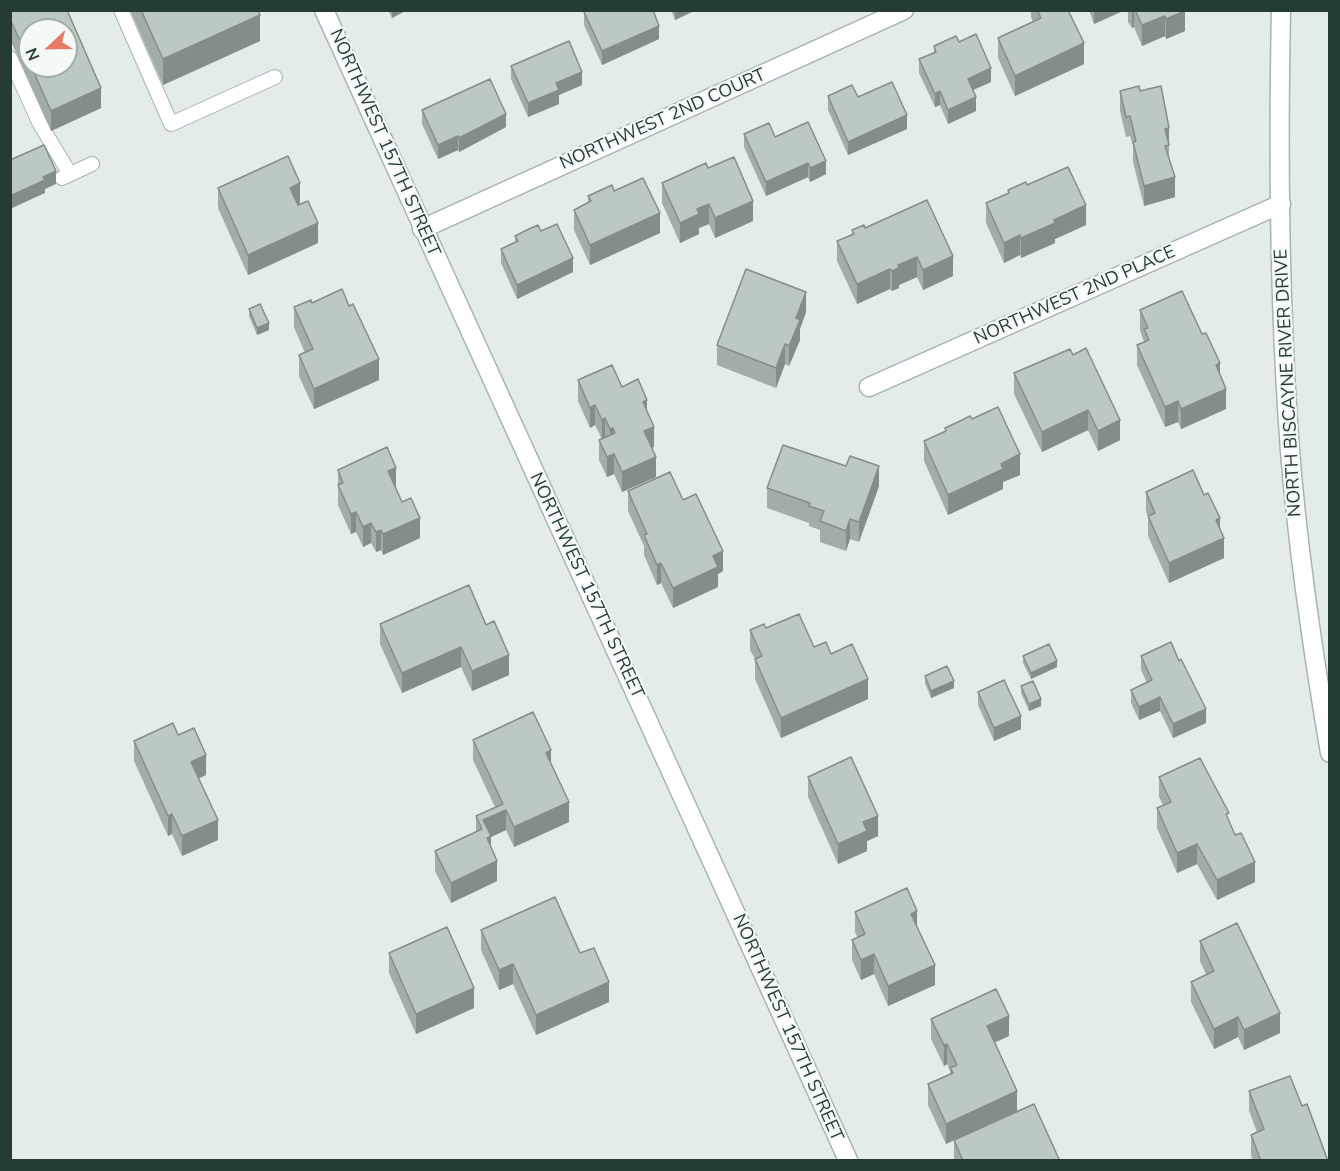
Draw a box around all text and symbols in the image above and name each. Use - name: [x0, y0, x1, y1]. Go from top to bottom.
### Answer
- north arrow: [18, 18, 78, 78]
- street label: NORTHWEST 157TH STREET: [324, 26, 444, 260]
- text: N: [21, 44, 46, 64]
- street label: NORTHWEST 2ND COURT: [557, 65, 769, 175]
- street label: NORTHWEST 2ND PLACE: [971, 242, 1179, 350]
- street label: NORTH BISCAYNE RIVER DRIVE: [1271, 249, 1307, 517]
- street label: NORTHWEST 157TH STREET: [524, 470, 648, 702]
- street label: NORTHWEST 157TH STREET: [727, 911, 847, 1145]

